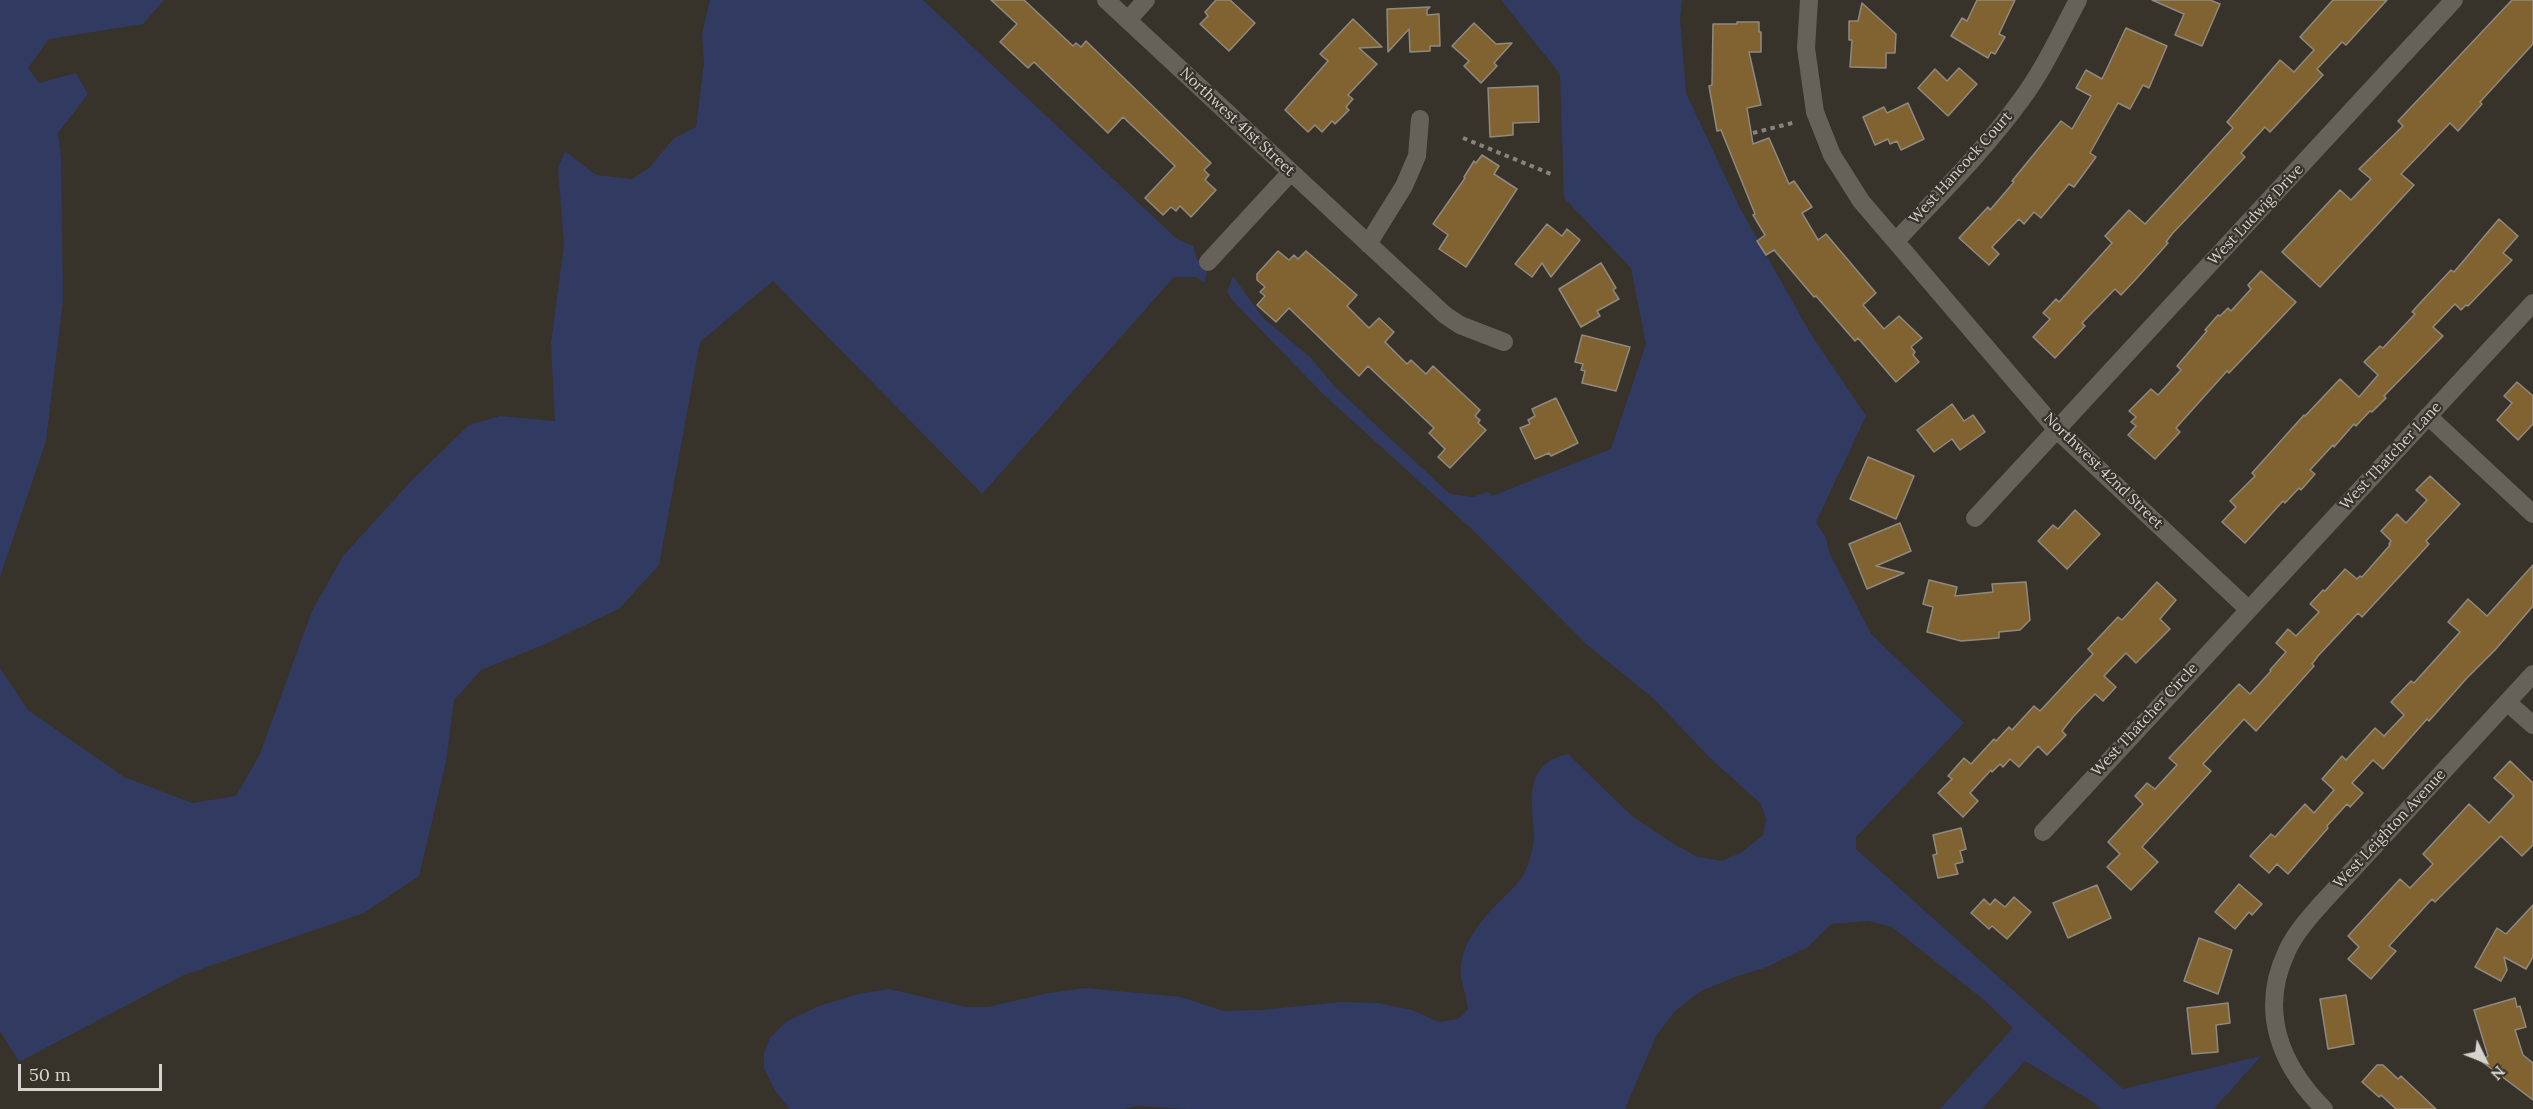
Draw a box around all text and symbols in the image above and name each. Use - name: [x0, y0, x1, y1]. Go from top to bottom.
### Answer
- street label: Northwest 41st Street: [1176, 64, 1298, 180]
- street label: West Hancock Court: [1906, 108, 2016, 228]
- street label: West Ludwig Drive: [2205, 161, 2307, 269]
- street label: West Thatcher Lane: [2336, 398, 2446, 514]
- street label: Northwest 42nd Street: [2040, 409, 2166, 533]
- street label: West Thatcher Circle: [2088, 660, 2202, 780]
- street label: West Leighton Avenue: [2330, 766, 2450, 892]
- north arrow: [2455, 1031, 2515, 1091]
- scale bar: [21, 1052, 165, 1090]
- text: N: [2487, 1062, 2510, 1085]
- text: 50 m: [29, 1063, 71, 1086]

